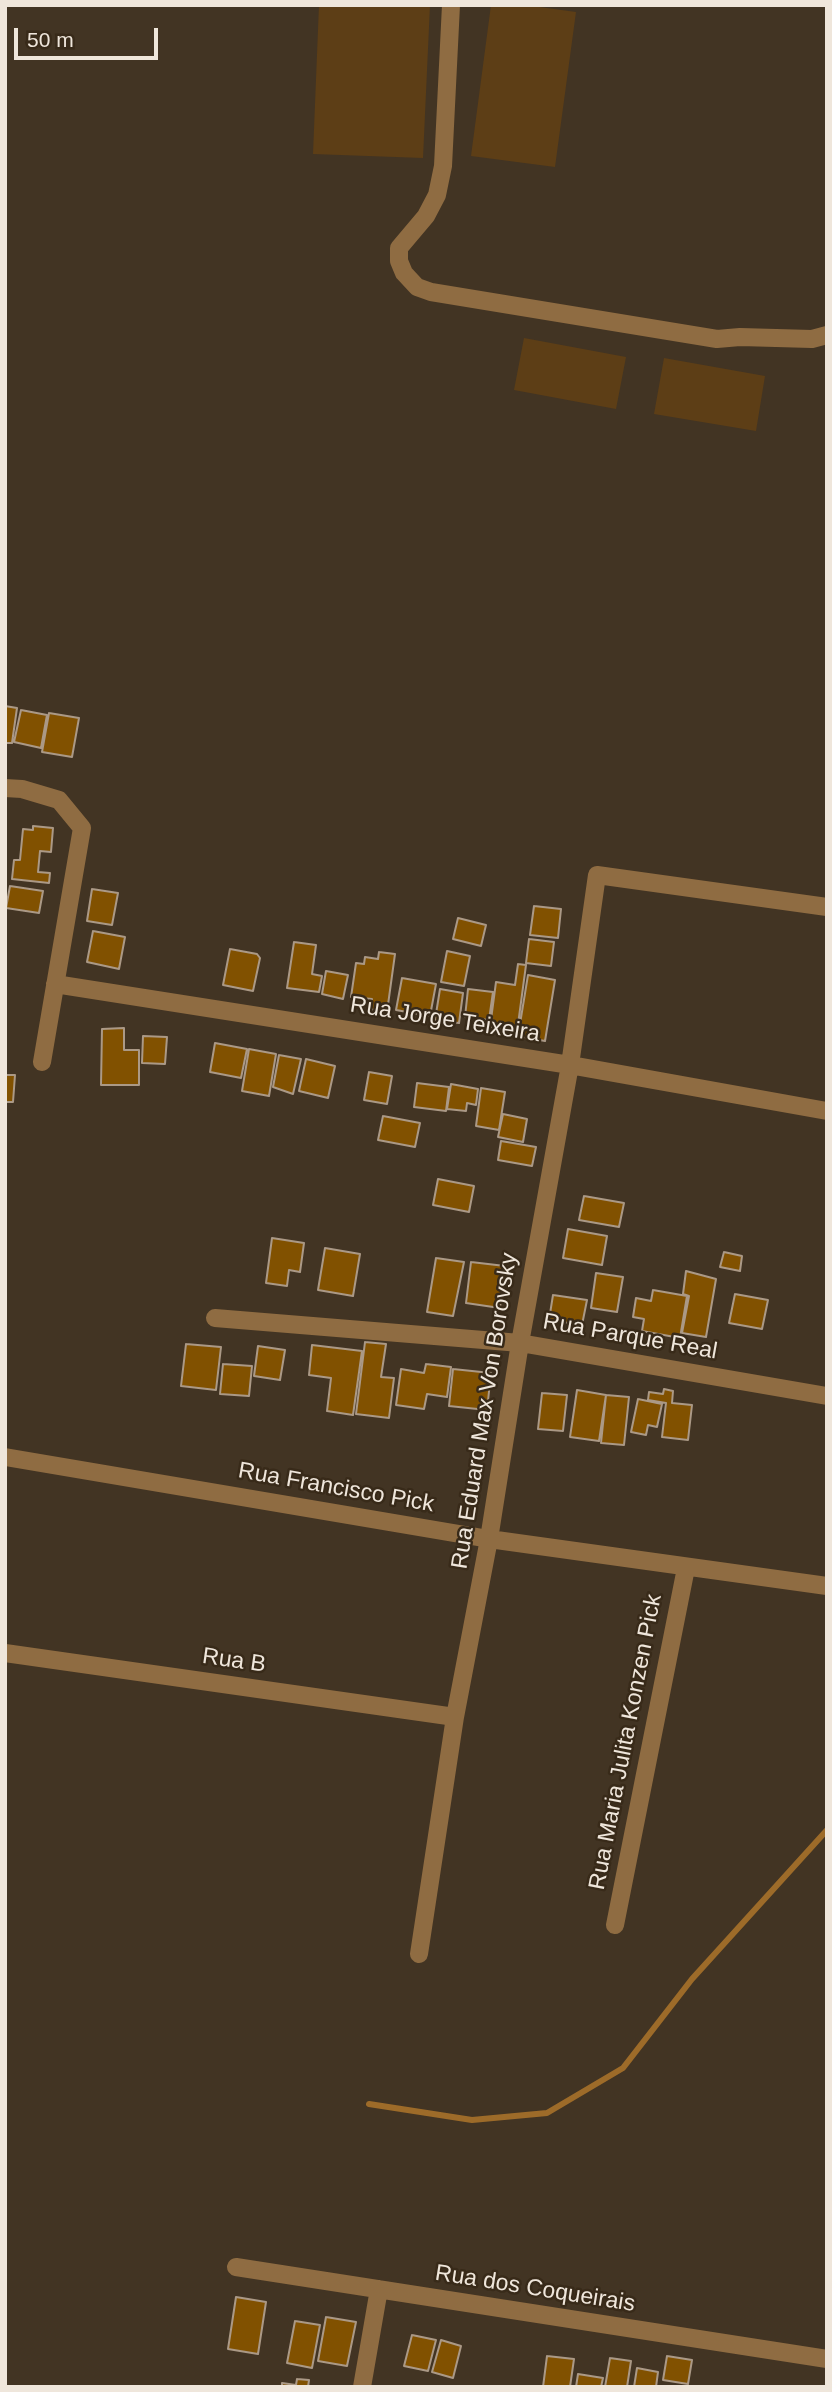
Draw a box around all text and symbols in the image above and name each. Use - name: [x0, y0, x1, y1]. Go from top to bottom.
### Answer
- scale bar: [18, 14, 161, 58]
- text: 50 m: [27, 28, 74, 51]
- street label: Rua Jorge Teixeira: [348, 991, 542, 1049]
- street label: Rua Eduard Max Von Borovsky: [446, 1251, 524, 1571]
- street label: Rua Parque Real: [541, 1308, 719, 1366]
- street label: Rua Francisco Pick: [236, 1457, 436, 1519]
- street label: Rua Maria Julita Konzen Pick: [584, 1592, 668, 1892]
- street label: Rua B: [200, 1643, 268, 1679]
- street label: Rua dos Coqueirais: [433, 2260, 637, 2318]

